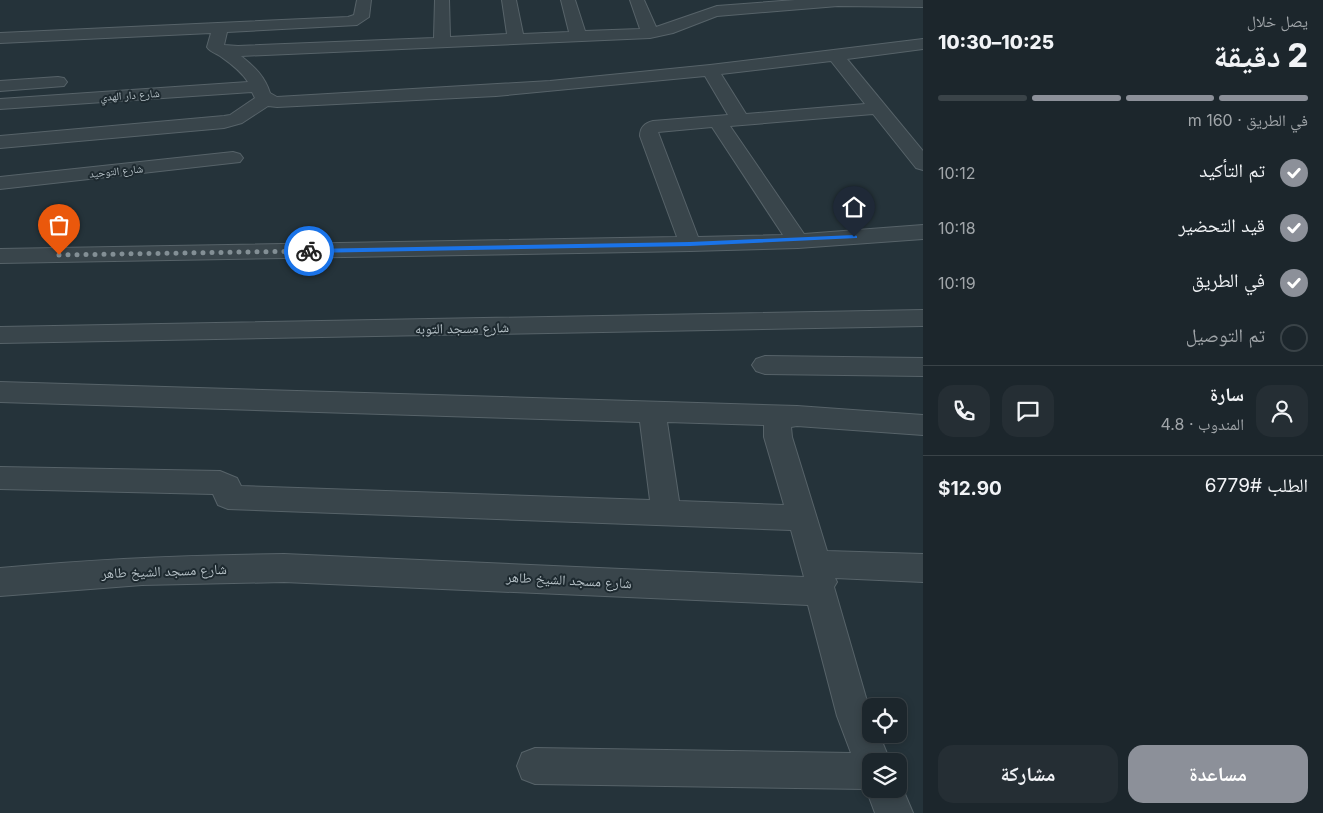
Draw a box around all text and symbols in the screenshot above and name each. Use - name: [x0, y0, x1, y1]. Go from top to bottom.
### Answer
- text: يصل خلال: [1247, 11, 1308, 31]
- text: 10:25–10:30: [938, 31, 1054, 54]
- text: 2 دقيقة: [1213, 36, 1308, 75]
- street label: شارع دار الهدي: [100, 86, 160, 106]
- text: في الطريق · 160 m: [1188, 110, 1308, 130]
- text: تم التأكيد: [1199, 159, 1265, 182]
- icon: check: [1280, 159, 1308, 187]
- street label: شارع التوحيد: [88, 161, 144, 181]
- text: 10:12: [938, 163, 975, 183]
- pin: [833, 186, 875, 237]
- icon: home: [840, 193, 868, 221]
- pin: [38, 204, 80, 255]
- icon: bag: [45, 211, 73, 239]
- text: قيد التحضير: [1178, 214, 1265, 237]
- icon: check: [1280, 214, 1308, 242]
- text: 10:18: [938, 218, 976, 238]
- courier: [284, 226, 334, 276]
- icon: bike: [295, 237, 323, 265]
- text: في الطريق: [1192, 269, 1265, 292]
- icon: check: [1280, 269, 1308, 297]
- text: 10:19: [938, 273, 976, 293]
- street label: شارع مسجد التوبه: [415, 318, 509, 339]
- text: تم التوصيل: [1186, 324, 1265, 347]
- text: سارة: [1210, 383, 1244, 406]
- button: phone: [938, 385, 990, 437]
- button: chat: [1002, 385, 1054, 437]
- button: person: [1256, 385, 1308, 437]
- text: المندوب · 4.8: [1161, 414, 1244, 434]
- text: الطلب #6779: [1205, 474, 1308, 497]
- text: $12.90: [938, 477, 1002, 500]
- street label: شارع مسجد الشيخ طاهر: [100, 560, 227, 583]
- street label: شارع مسجد الشيخ طاهر: [505, 568, 632, 593]
- map controls: [862, 698, 907, 798]
- button: locate: [862, 698, 907, 743]
- button: مشاركة: [938, 745, 1118, 803]
- button: مساعدة: [1128, 745, 1308, 803]
- button: layers: [862, 753, 907, 798]

